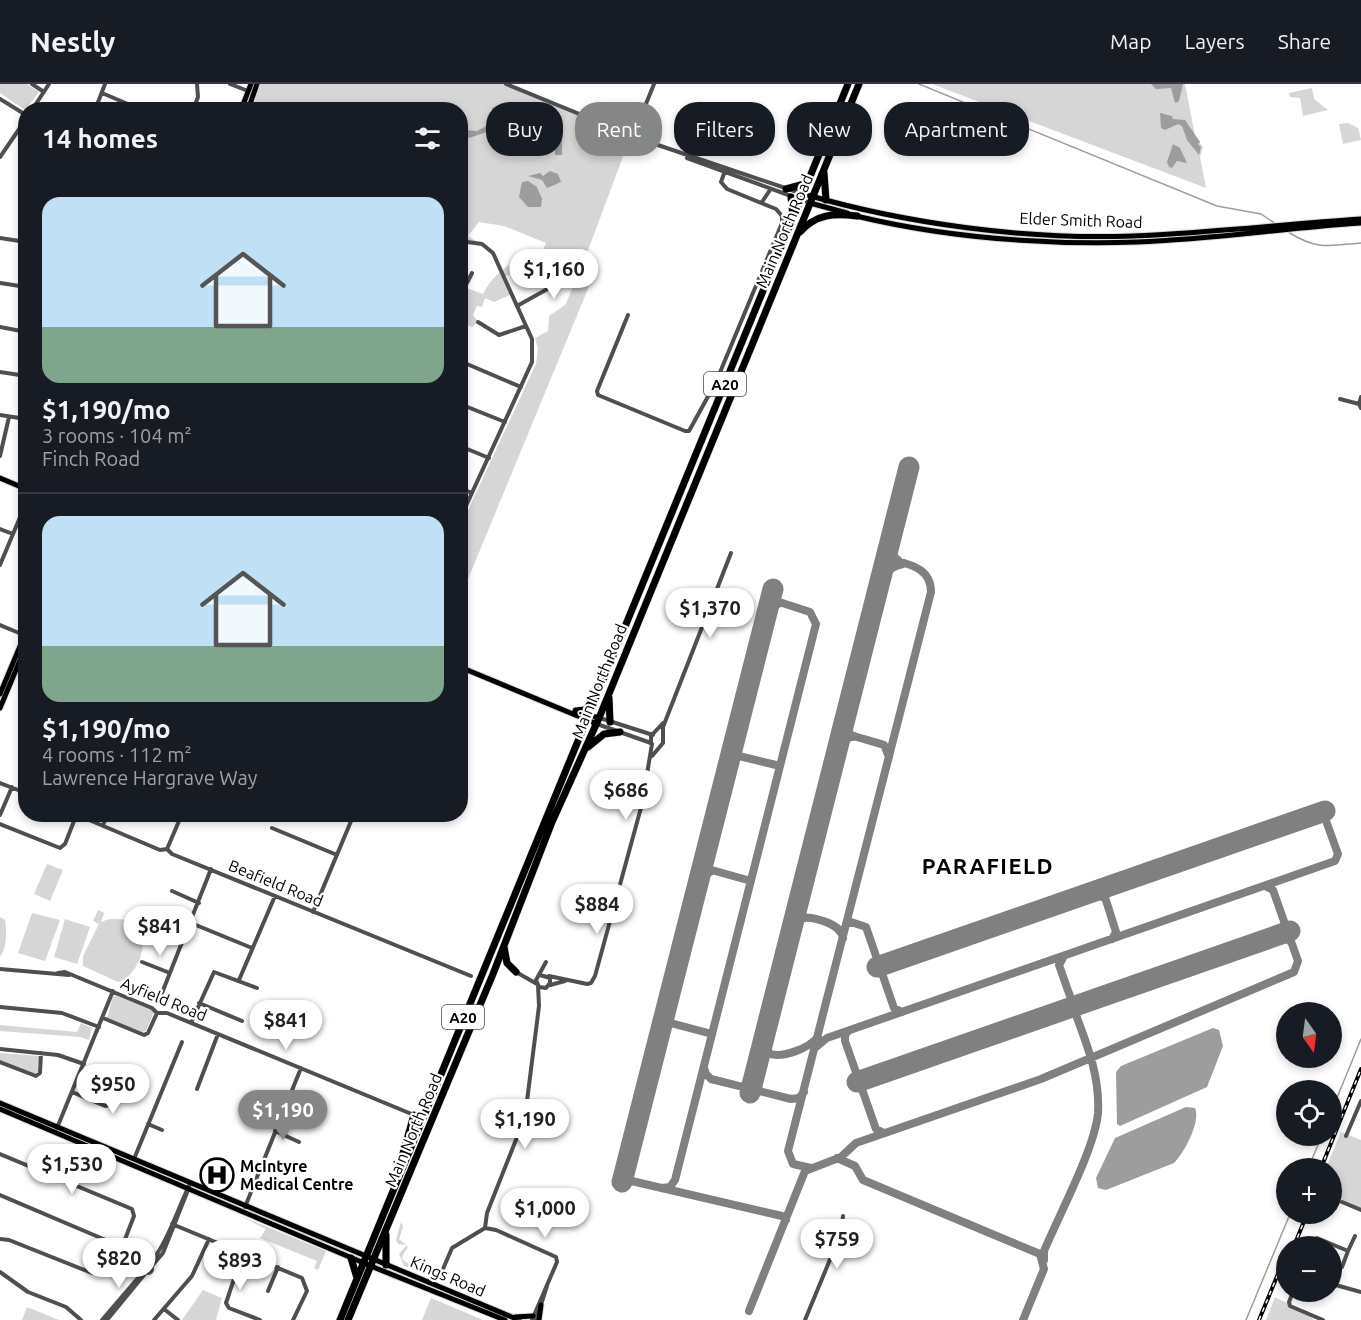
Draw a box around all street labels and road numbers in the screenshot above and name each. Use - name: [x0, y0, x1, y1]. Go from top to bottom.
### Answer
- street label: Main North Road: [752, 171, 816, 291]
- street label: Elder Smith Road: [1019, 209, 1143, 231]
- road number: A20: [704, 372, 746, 396]
- street label: Main North Road: [568, 621, 630, 741]
- street label: Beafield Road: [226, 856, 326, 910]
- street label: Ayfield Road: [118, 974, 210, 1024]
- road number: A20: [442, 1005, 484, 1029]
- street label: Main North Road: [381, 1070, 445, 1190]
- street label: Kings Road: [408, 1252, 488, 1300]

